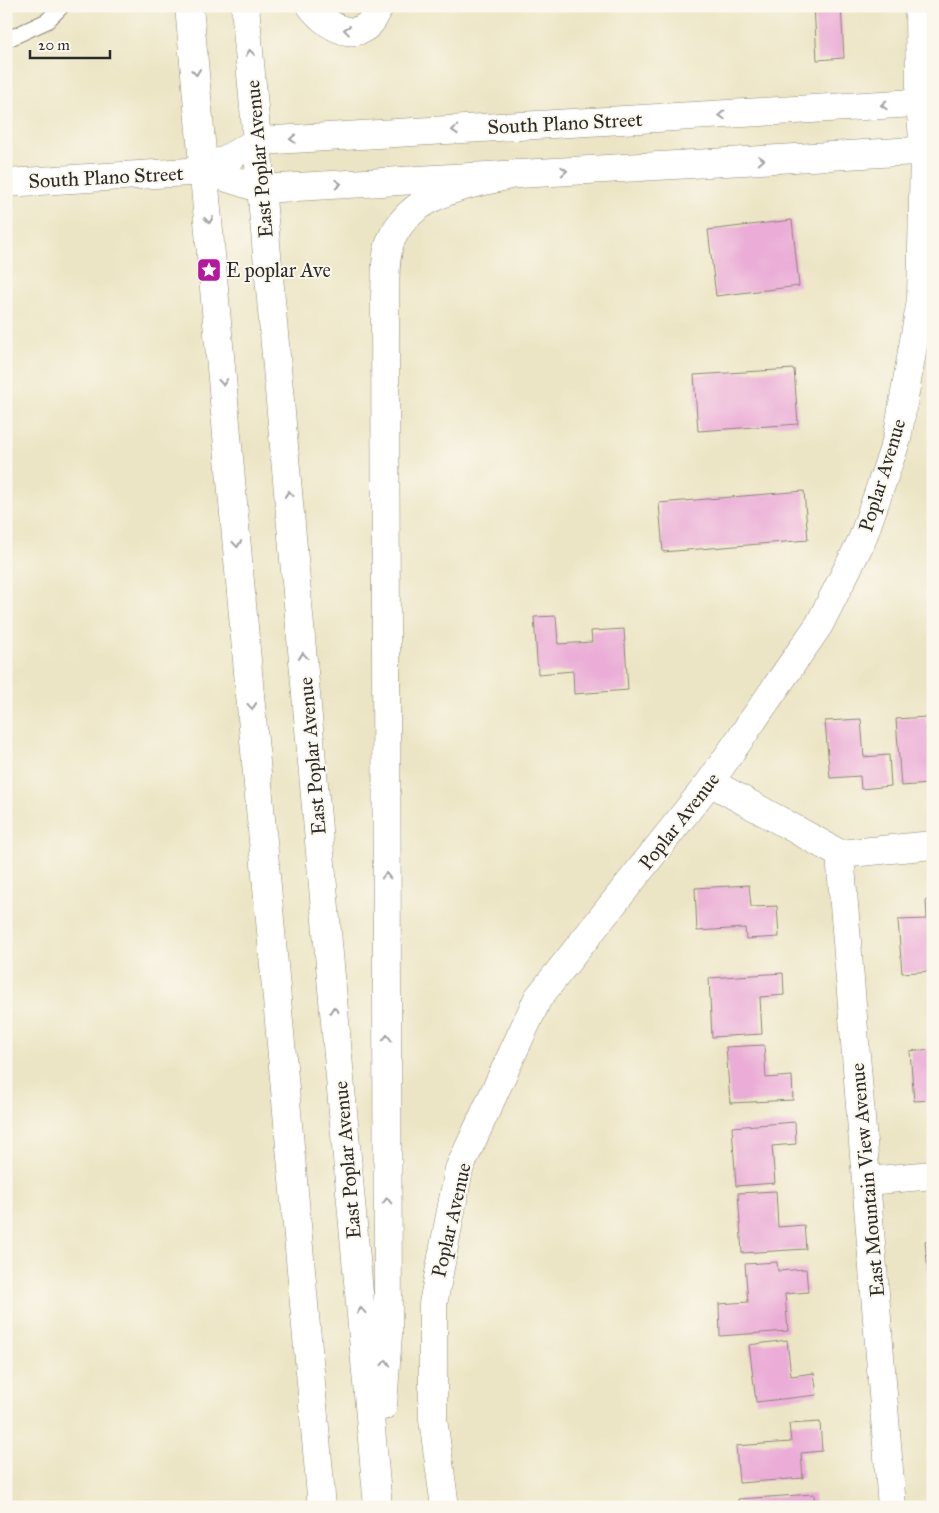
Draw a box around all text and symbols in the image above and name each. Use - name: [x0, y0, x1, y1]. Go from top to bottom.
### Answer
- one-way arrow: [342, 25, 350, 36]
- scale bar: [30, 28, 110, 60]
- text: 20 m: [38, 36, 70, 54]
- one-way arrow: [245, 49, 256, 57]
- one-way arrow: [190, 68, 201, 76]
- street label: East Poplar Avenue: [240, 79, 278, 239]
- one-way arrow: [880, 100, 888, 111]
- street label: South Plano Street: [487, 107, 643, 139]
- one-way arrow: [718, 109, 726, 120]
- one-way arrow: [451, 124, 459, 135]
- one-way arrow: [288, 133, 296, 144]
- one-way arrow: [757, 155, 765, 166]
- street label: South Plano Street: [28, 161, 184, 193]
- one-way arrow: [560, 166, 568, 177]
- one-way arrow: [335, 179, 343, 190]
- one-way arrow: [203, 216, 214, 224]
- place icon: E poplar Ave: [196, 257, 222, 283]
- place label: E poplar Ave: [226, 258, 331, 282]
- one-way arrow: [218, 378, 229, 386]
- street label: Poplar Avenue: [853, 416, 911, 534]
- one-way arrow: [284, 490, 295, 498]
- one-way arrow: [232, 540, 243, 548]
- one-way arrow: [298, 652, 309, 660]
- street label: East Poplar Avenue: [293, 676, 331, 836]
- one-way arrow: [246, 702, 257, 710]
- street label: Poplar Avenue: [634, 768, 724, 874]
- one-way arrow: [381, 871, 391, 879]
- one-way arrow: [329, 1006, 340, 1014]
- one-way arrow: [382, 1034, 392, 1042]
- street label: East Mountain View Avenue: [845, 1062, 889, 1298]
- street label: East Poplar Avenue: [328, 1080, 366, 1240]
- street label: Poplar Avenue: [426, 1160, 476, 1280]
- one-way arrow: [382, 1196, 392, 1204]
- one-way arrow: [356, 1307, 367, 1315]
- one-way arrow: [380, 1359, 391, 1367]

